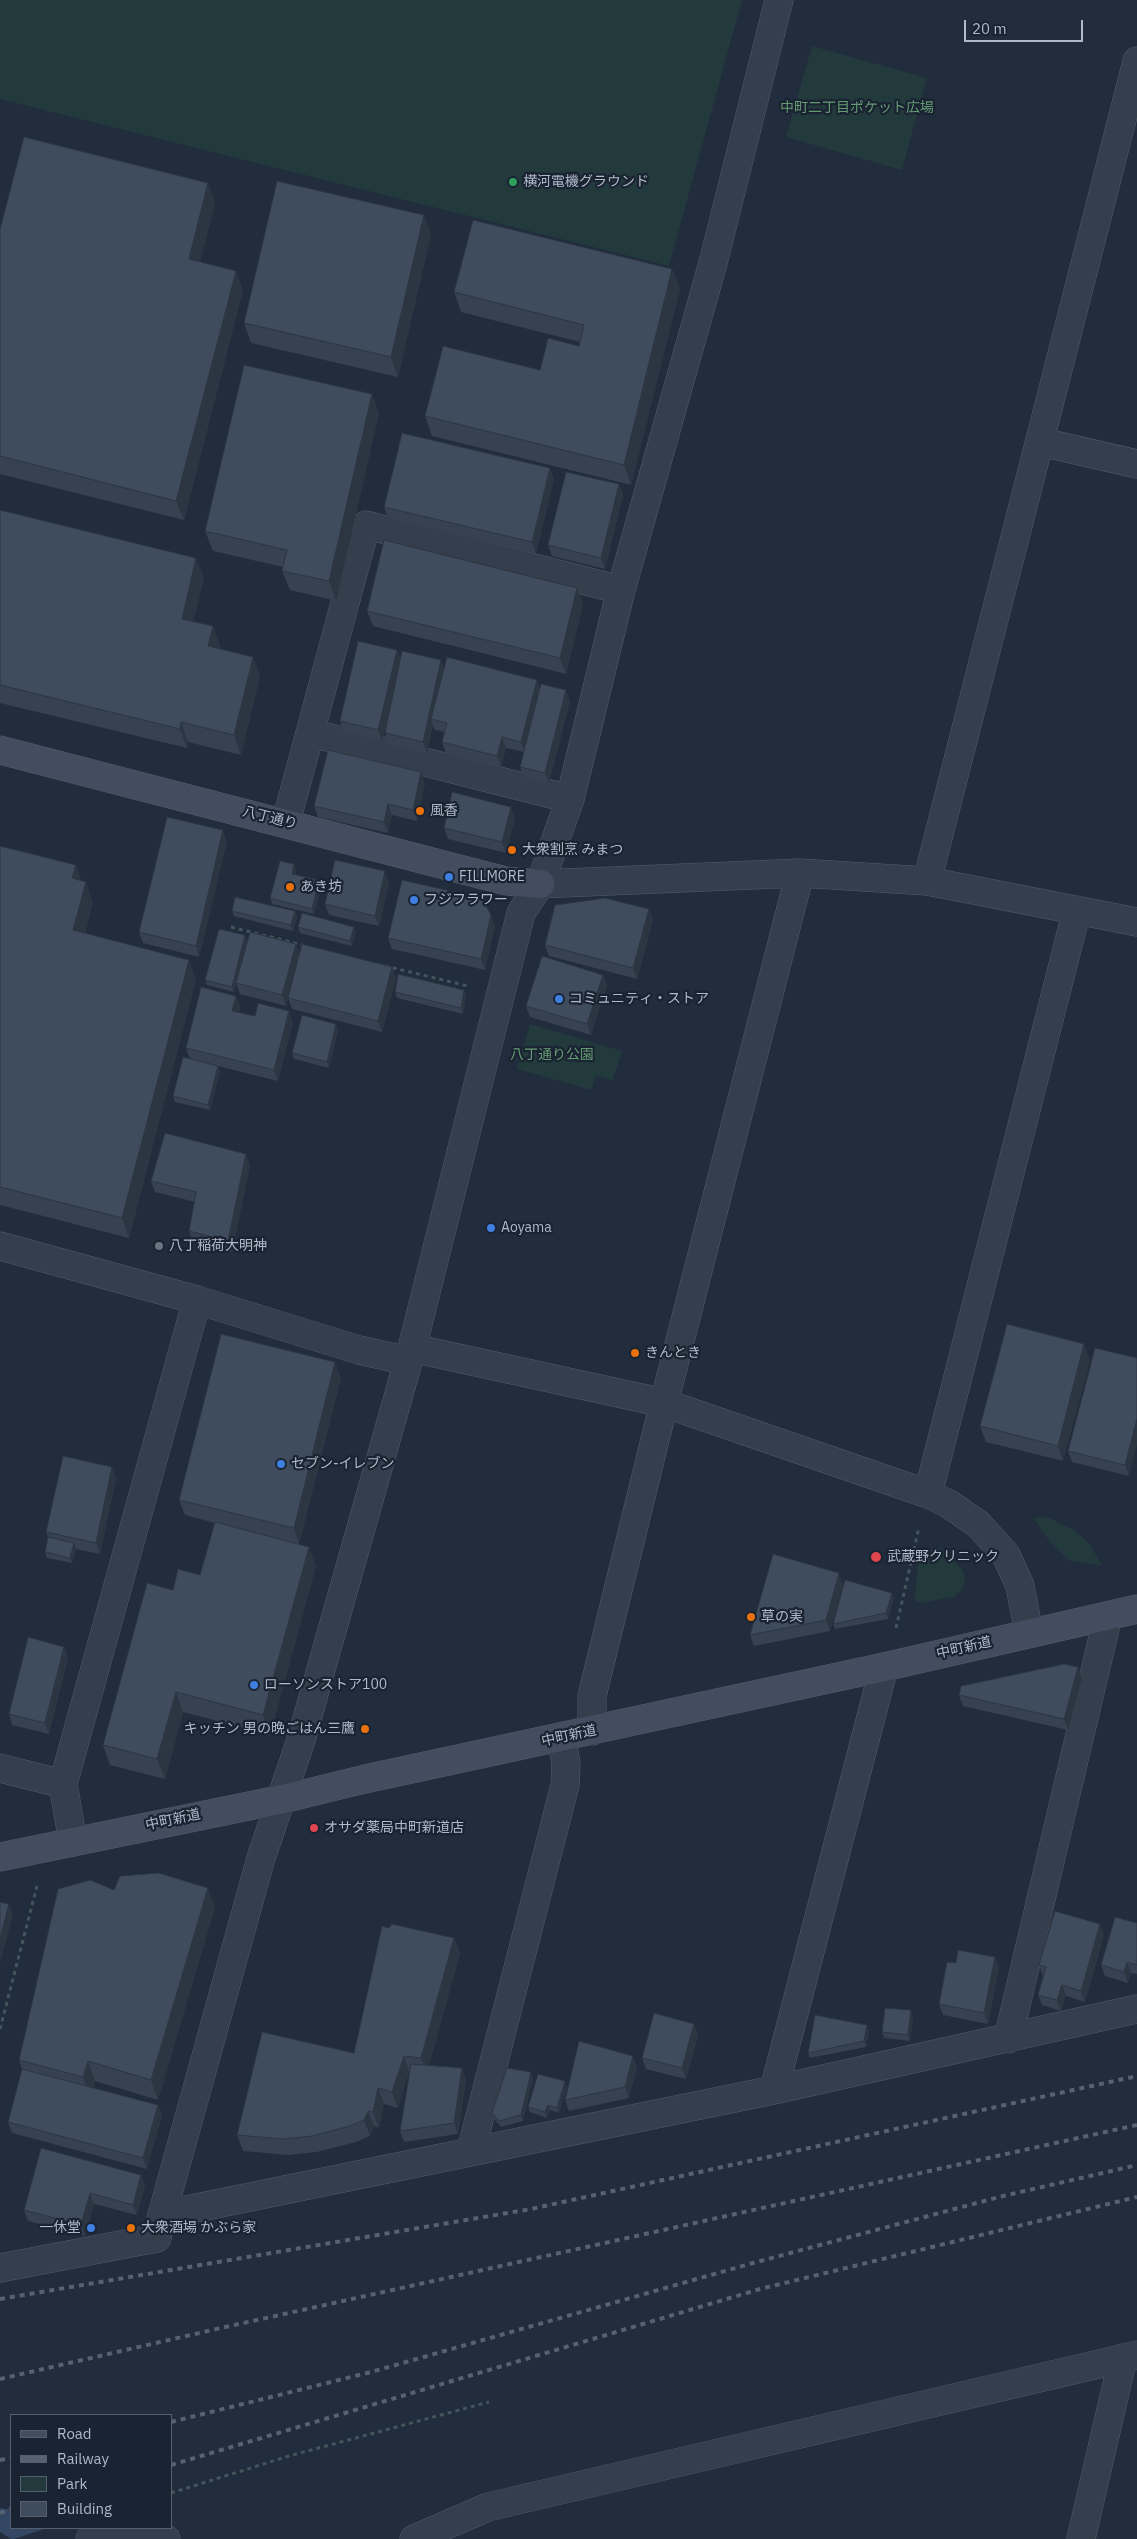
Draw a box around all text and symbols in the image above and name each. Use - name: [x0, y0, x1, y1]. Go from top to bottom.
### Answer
- scale bar: [967, 10, 1086, 42]
- text: 20 m: [972, 19, 1007, 38]
- park label: 中町二丁目ポケット広場: [780, 100, 934, 116]
- place label: 横河電機グラウンド: [523, 174, 649, 190]
- marker: 横河電機グラウンド: [507, 176, 519, 188]
- street label: 八丁通り: [241, 803, 299, 833]
- place label: 風香: [430, 803, 458, 819]
- marker: 風香: [414, 805, 426, 817]
- place label: 大衆割烹 みまつ: [522, 842, 623, 858]
- marker: 大衆割烹 みまつ: [506, 844, 518, 856]
- place label: FILLMORE: [459, 869, 525, 885]
- marker: FILLMORE: [443, 871, 455, 883]
- place label: あき坊: [300, 879, 342, 895]
- marker: あき坊: [284, 881, 296, 893]
- place label: フジフラワー: [424, 892, 508, 908]
- marker: フジフラワー: [408, 894, 420, 906]
- place label: コミュニティ・ストア: [569, 991, 709, 1007]
- marker: コミュニティ・ストア: [553, 993, 565, 1005]
- park label: 八丁通り公園: [510, 1047, 594, 1063]
- place label: Aoyama: [501, 1220, 552, 1236]
- marker: Aoyama: [485, 1222, 497, 1234]
- place label: 八丁稲荷大明神: [169, 1238, 267, 1254]
- marker: 八丁稲荷大明神: [153, 1240, 165, 1252]
- place label: きんとき: [645, 1345, 701, 1361]
- marker: きんとき: [629, 1347, 641, 1359]
- place label: セブン-イレブン: [291, 1456, 395, 1472]
- marker: セブン-イレブン: [275, 1458, 287, 1470]
- place label: 武蔵野クリニック: [887, 1549, 999, 1565]
- marker: 武蔵野クリニック: [869, 1550, 883, 1564]
- place label: 草の実: [761, 1609, 803, 1625]
- marker: 草の実: [745, 1611, 757, 1623]
- street label: 中町新道: [935, 1634, 993, 1662]
- place label: ローソンストア100: [264, 1677, 387, 1693]
- marker: ローソンストア100: [248, 1679, 260, 1691]
- place label: キッチン 男の晩ごはん三鷹: [184, 1721, 355, 1737]
- street label: 中町新道: [540, 1722, 598, 1750]
- marker: キッチン 男の晩ごはん三鷹: [359, 1723, 371, 1735]
- street label: 中町新道: [144, 1806, 202, 1834]
- place label: オサダ薬局中町新道店: [324, 1820, 464, 1836]
- marker: オサダ薬局中町新道店: [308, 1822, 320, 1834]
- place label: 一休堂: [39, 2220, 81, 2236]
- place label: 大衆酒場 かぶら家: [141, 2220, 256, 2236]
- marker: 一休堂: [85, 2222, 97, 2234]
- marker: 大衆酒場 かぶら家: [125, 2222, 137, 2234]
- legend: [10, 2414, 172, 2529]
- text: Road: [57, 2424, 92, 2443]
- text: Railway: [57, 2449, 109, 2468]
- text: Park: [57, 2474, 87, 2493]
- text: Building: [57, 2499, 112, 2518]

